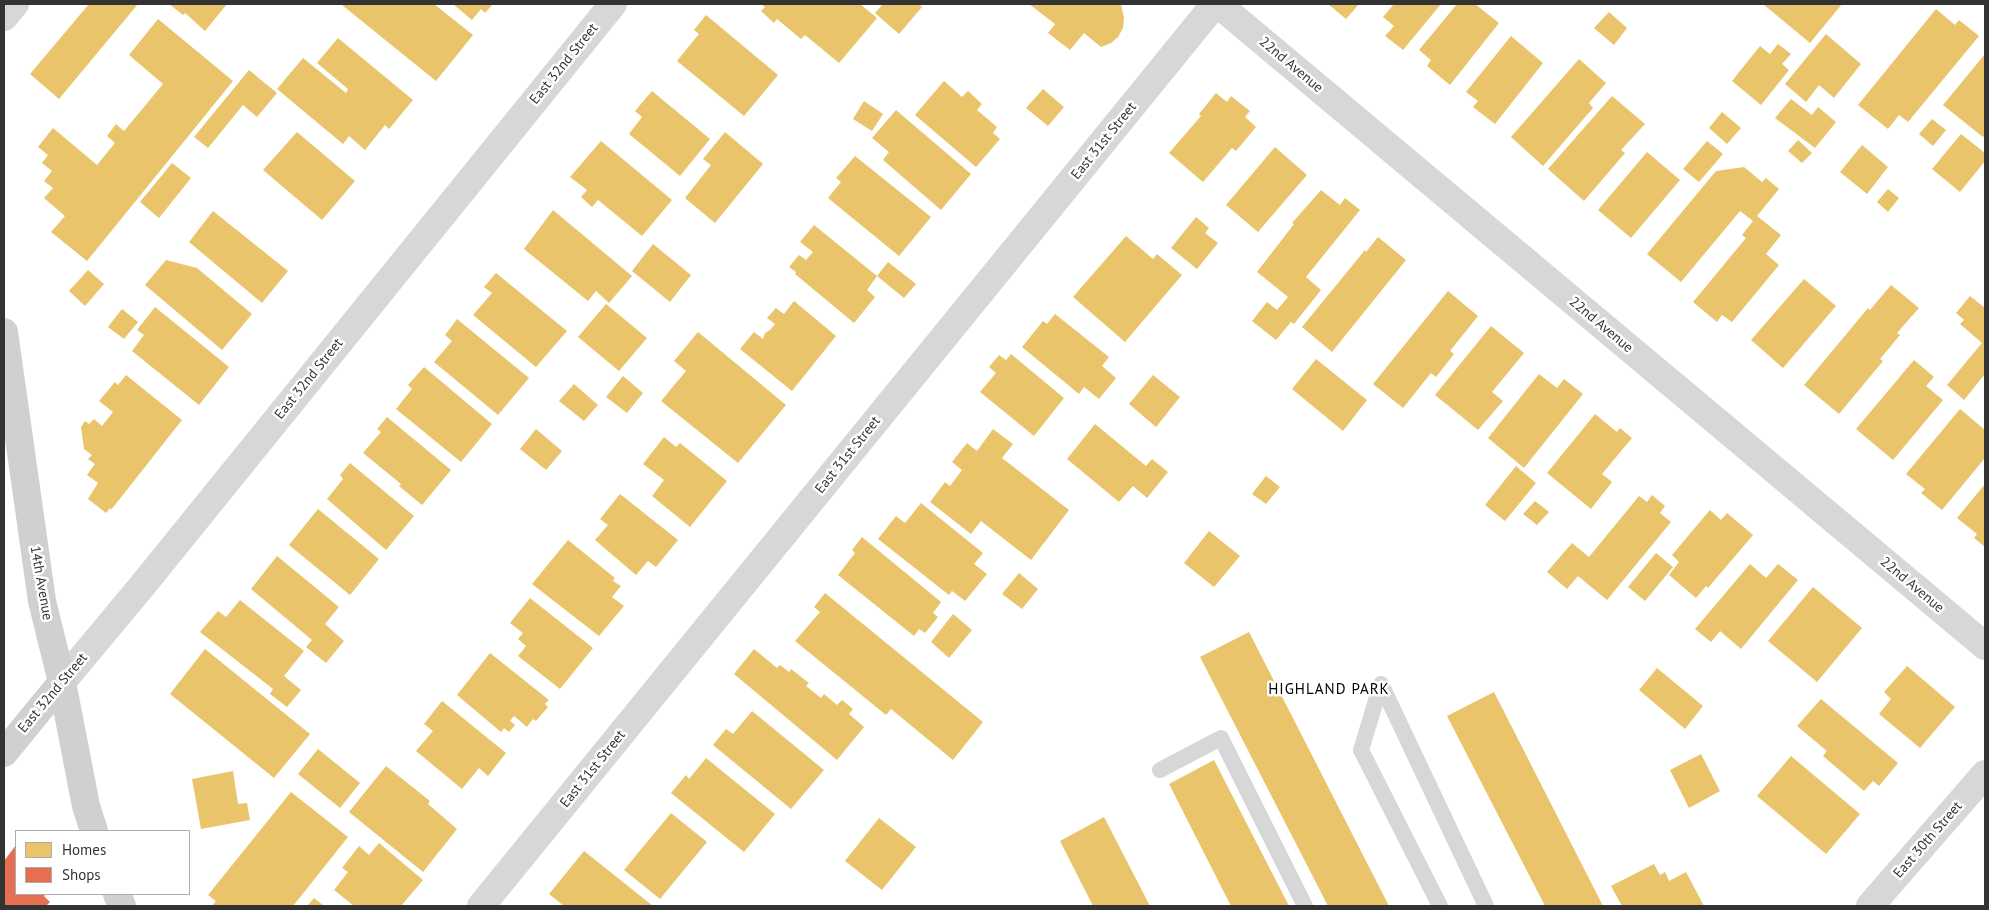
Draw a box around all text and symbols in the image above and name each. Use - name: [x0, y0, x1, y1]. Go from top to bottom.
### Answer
- street label: East 32nd Street: [526, 20, 602, 108]
- street label: 22nd Avenue: [1256, 34, 1326, 96]
- street label: East 31st Street: [1068, 99, 1140, 183]
- street label: 22nd Avenue: [1566, 294, 1636, 356]
- street label: East 32nd Street: [271, 335, 347, 423]
- street label: East 31st Street: [812, 413, 884, 497]
- street label: 14th Avenue: [26, 545, 56, 621]
- street label: 22nd Avenue: [1877, 554, 1947, 616]
- street label: East 32nd Street: [15, 650, 91, 736]
- district label: HIGHLAND PARK: [1267, 681, 1391, 699]
- street label: East 31st Street: [557, 727, 629, 811]
- street label: East 30th Street: [1890, 798, 1966, 882]
- legend: [15, 830, 190, 895]
- text: Homes: [62, 840, 106, 859]
- text: Shops: [62, 865, 101, 884]

